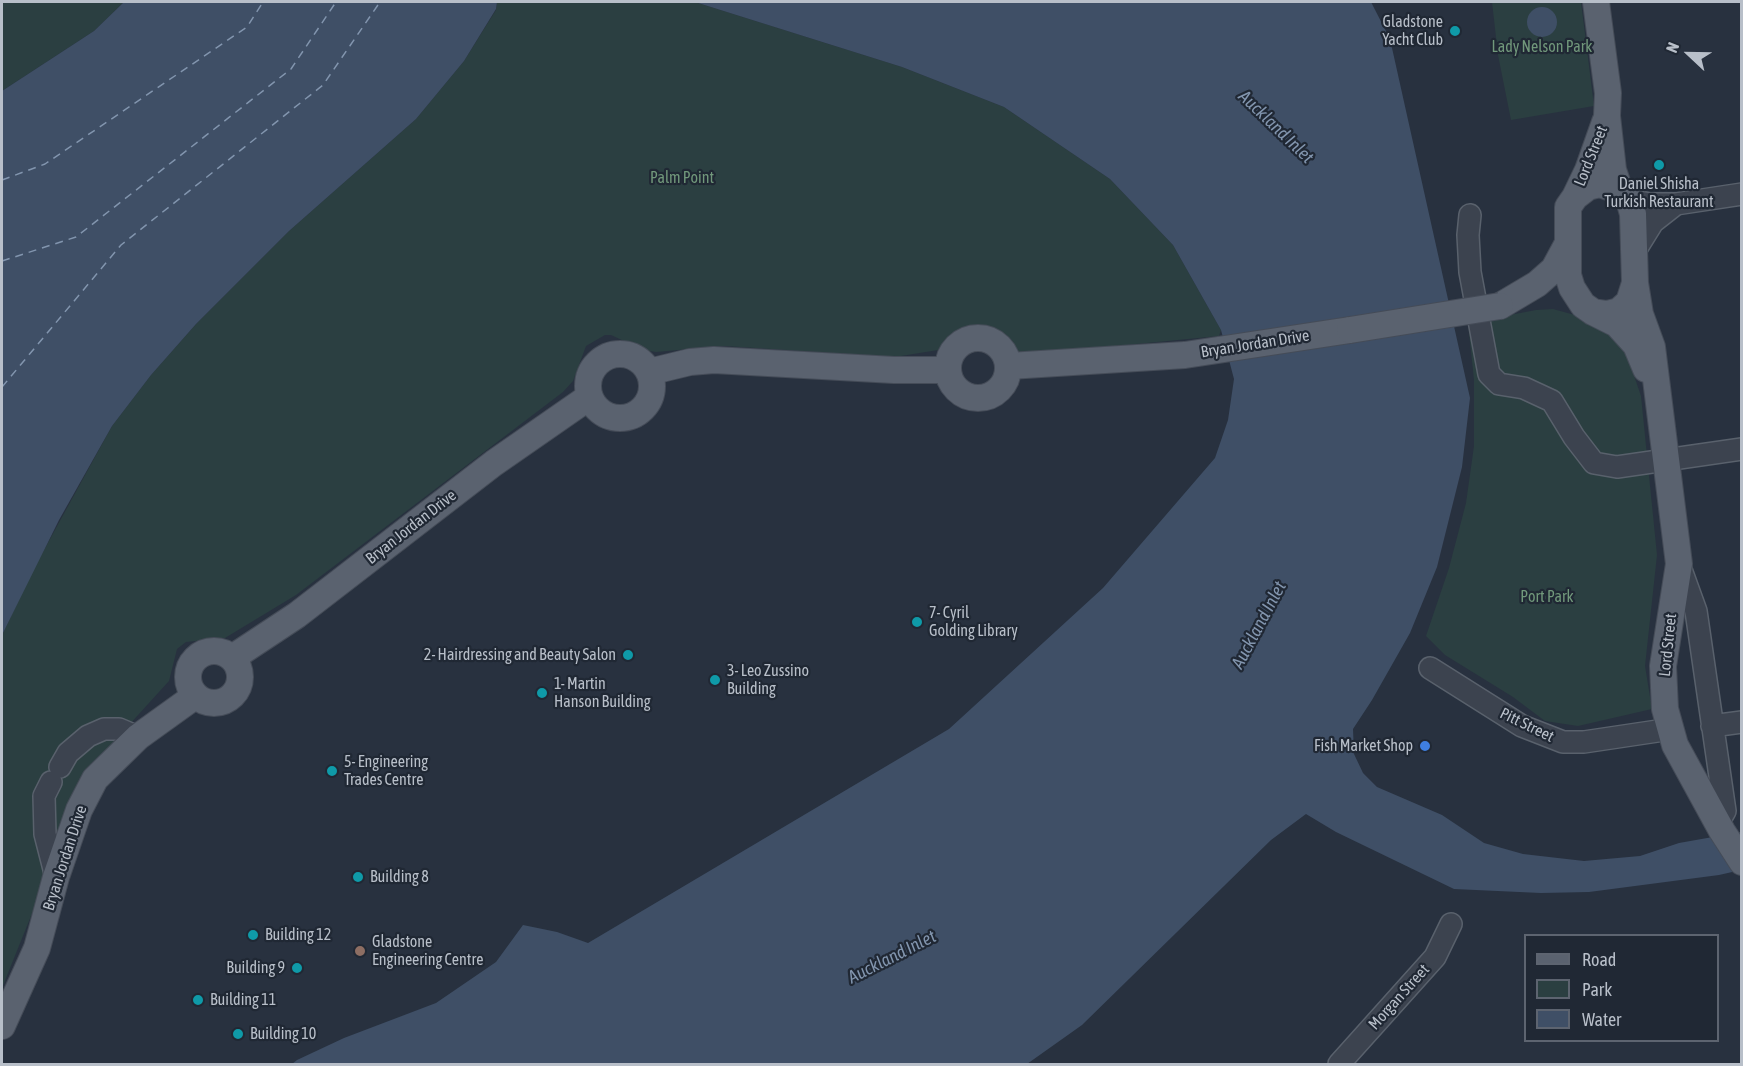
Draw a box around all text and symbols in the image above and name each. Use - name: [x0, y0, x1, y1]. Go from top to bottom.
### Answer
- place label: Gladstone Yacht Club: [1382, 12, 1443, 50]
- marker: Gladstone Yacht Club: [1448, 24, 1462, 38]
- north arrow: [1659, 24, 1719, 84]
- park label: Lady Nelson Park: [1492, 37, 1592, 57]
- text: N: [1662, 40, 1682, 55]
- water label: Auckland Inlet: [1234, 86, 1318, 168]
- street label: Lord Street: [1570, 123, 1612, 189]
- marker: Daniel Shisha Turkish Restaurant: [1652, 158, 1666, 172]
- park label: Palm Point: [650, 168, 714, 188]
- place label: Daniel Shisha Turkish Restaurant: [1604, 174, 1714, 212]
- street label: Bryan Jordan Drive: [1199, 326, 1311, 362]
- street label: Bryan Jordan Drive: [362, 486, 460, 568]
- water label: Auckland Inlet: [1227, 578, 1291, 672]
- park label: Port Park: [1520, 587, 1574, 607]
- place label: 7- Cyril Golding Library: [929, 603, 1018, 641]
- street label: Lord Street: [1655, 613, 1681, 677]
- marker: 7- Cyril Golding Library: [910, 615, 924, 629]
- place label: 2- Hairdressing and Beauty Salon: [424, 645, 616, 665]
- marker: 2- Hairdressing and Beauty Salon: [621, 648, 635, 662]
- place label: 3- Leo Zussino Building: [727, 661, 809, 699]
- marker: 3- Leo Zussino Building: [708, 673, 722, 687]
- place label: 1- Martin Hanson Building: [554, 674, 651, 712]
- marker: 1- Martin Hanson Building: [535, 686, 549, 700]
- street label: Pitt Street: [1497, 704, 1557, 746]
- place label: Fish Market Shop: [1314, 736, 1413, 756]
- marker: Fish Market Shop: [1418, 739, 1432, 753]
- place label: 5- Engineering Trades Centre: [344, 752, 428, 790]
- marker: 5- Engineering Trades Centre: [325, 764, 339, 778]
- street label: Bryan Jordan Drive: [39, 803, 91, 913]
- place label: Building 8: [370, 867, 429, 887]
- marker: Building 8: [351, 870, 365, 884]
- place label: Building 12: [265, 925, 331, 945]
- water label: Auckland Inlet: [844, 926, 940, 988]
- marker: Building 12: [246, 928, 260, 942]
- place label: Gladstone Engineering Centre: [372, 932, 483, 970]
- legend: [1524, 934, 1719, 1042]
- marker: Gladstone Engineering Centre: [353, 944, 367, 958]
- text: Road: [1582, 949, 1616, 970]
- place label: Building 9: [226, 958, 285, 978]
- street label: Morgan Street: [1365, 960, 1433, 1034]
- marker: Building 9: [290, 961, 304, 975]
- text: Park: [1582, 979, 1612, 1000]
- place label: Building 11: [210, 990, 276, 1010]
- marker: Building 11: [191, 993, 205, 1007]
- text: Water: [1582, 1009, 1621, 1030]
- place label: Building 10: [250, 1024, 316, 1044]
- marker: Building 10: [231, 1027, 245, 1041]

